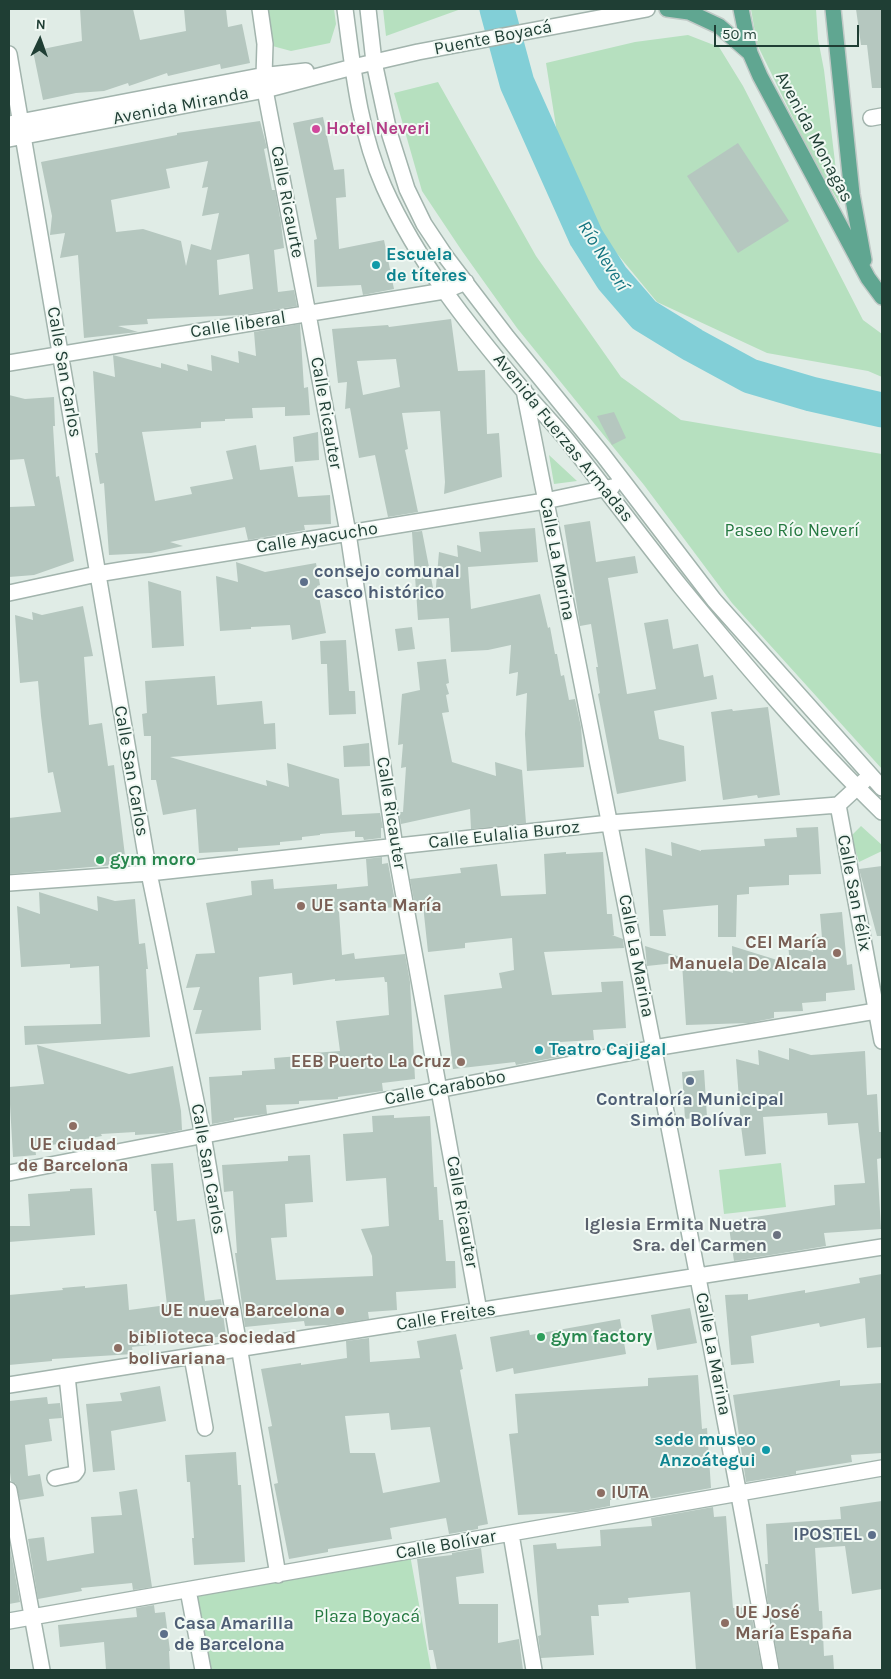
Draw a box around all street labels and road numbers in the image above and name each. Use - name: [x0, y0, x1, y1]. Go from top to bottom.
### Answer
- street label: Puente Boyacá: [432, 16, 554, 60]
- street label: Avenida Monagas: [770, 68, 858, 206]
- street label: Avenida Miranda: [111, 82, 251, 130]
- street label: Calle Ricaurte: [266, 144, 308, 260]
- street label: Calle San Carlos: [42, 305, 86, 439]
- street label: Calle liberal: [189, 307, 287, 343]
- street label: Avenida Fuerzas Armadas: [488, 349, 638, 527]
- street label: Calle Ricauter: [306, 355, 346, 471]
- street label: Calle La Marina: [534, 496, 580, 622]
- street label: Calle Ayacucho: [255, 518, 379, 558]
- street label: Calle San Carlos: [109, 704, 153, 838]
- street label: Calle Ricauter: [371, 755, 411, 871]
- street label: Calle Eulalia Buroz: [427, 816, 581, 854]
- street label: Calle San Félix: [832, 833, 876, 953]
- street label: Calle La Marina: [613, 893, 659, 1019]
- street label: Calle Carabobo: [383, 1066, 507, 1110]
- street label: Calle San Carlos: [186, 1102, 230, 1236]
- street label: Calle Ricauter: [442, 1154, 482, 1270]
- street label: Calle La Marina: [690, 1291, 736, 1417]
- street label: Calle Freites: [395, 1298, 497, 1336]
- street label: Calle Bolívar: [394, 1526, 498, 1564]

